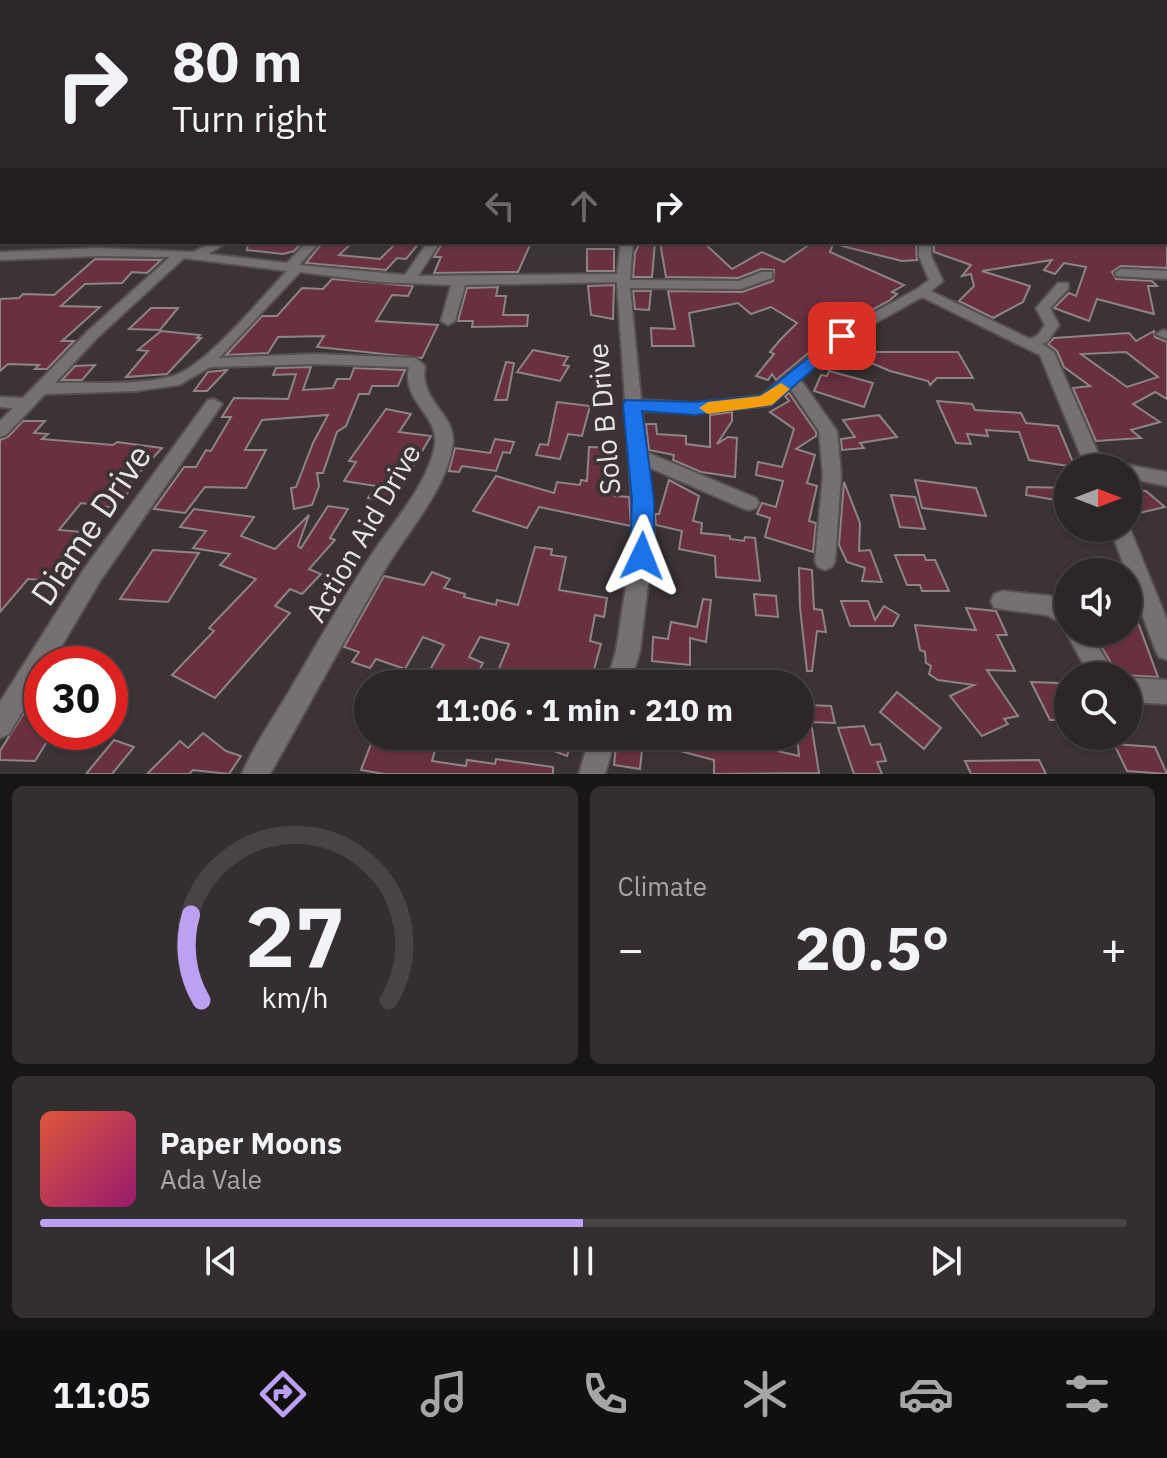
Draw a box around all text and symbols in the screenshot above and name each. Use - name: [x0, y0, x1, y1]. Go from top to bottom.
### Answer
- text: 80 m: [172, 25, 302, 97]
- icon: right: [40, 32, 144, 136]
- text: Turn right: [172, 95, 328, 142]
- icon: left: [478, 184, 522, 228]
- icon: ahead: [562, 184, 606, 228]
- icon: right: [646, 184, 690, 228]
- pin: [808, 302, 876, 370]
- icon: arrive: [820, 314, 864, 358]
- street label: Solo B Drive: [578, 342, 629, 496]
- street label: Diame Drive: [20, 436, 160, 613]
- street label: Action Aid Drive: [297, 437, 429, 629]
- north arrow: [1054, 454, 1142, 542]
- map controls: [1054, 454, 1142, 750]
- position arrow: [600, 514, 684, 598]
- button: sound: [1054, 558, 1142, 646]
- speed limit sign: 30: [24, 646, 128, 750]
- button: search: [1054, 662, 1142, 750]
- text: 11:06 · 1 min · 210 m: [435, 690, 733, 729]
- text: Climate: [618, 869, 707, 903]
- text: 27: [245, 882, 345, 990]
- text: 20.5°: [795, 908, 950, 987]
- text: −: [618, 920, 644, 977]
- text: +: [1101, 920, 1127, 977]
- text: km/h: [261, 979, 328, 1016]
- text: Paper Moons: [160, 1123, 342, 1162]
- text: Ada Vale: [160, 1162, 262, 1196]
- icon: previous: [199, 1239, 243, 1283]
- icon: pause: [561, 1239, 605, 1283]
- icon: next: [924, 1239, 968, 1283]
- icon: directions: [255, 1366, 311, 1422]
- icon: music: [416, 1366, 472, 1422]
- icon: phone: [577, 1366, 633, 1422]
- icon: climate: [737, 1366, 793, 1422]
- icon: car: [898, 1366, 954, 1422]
- icon: filters: [1059, 1366, 1115, 1422]
- text: 11:05: [52, 1371, 151, 1418]

